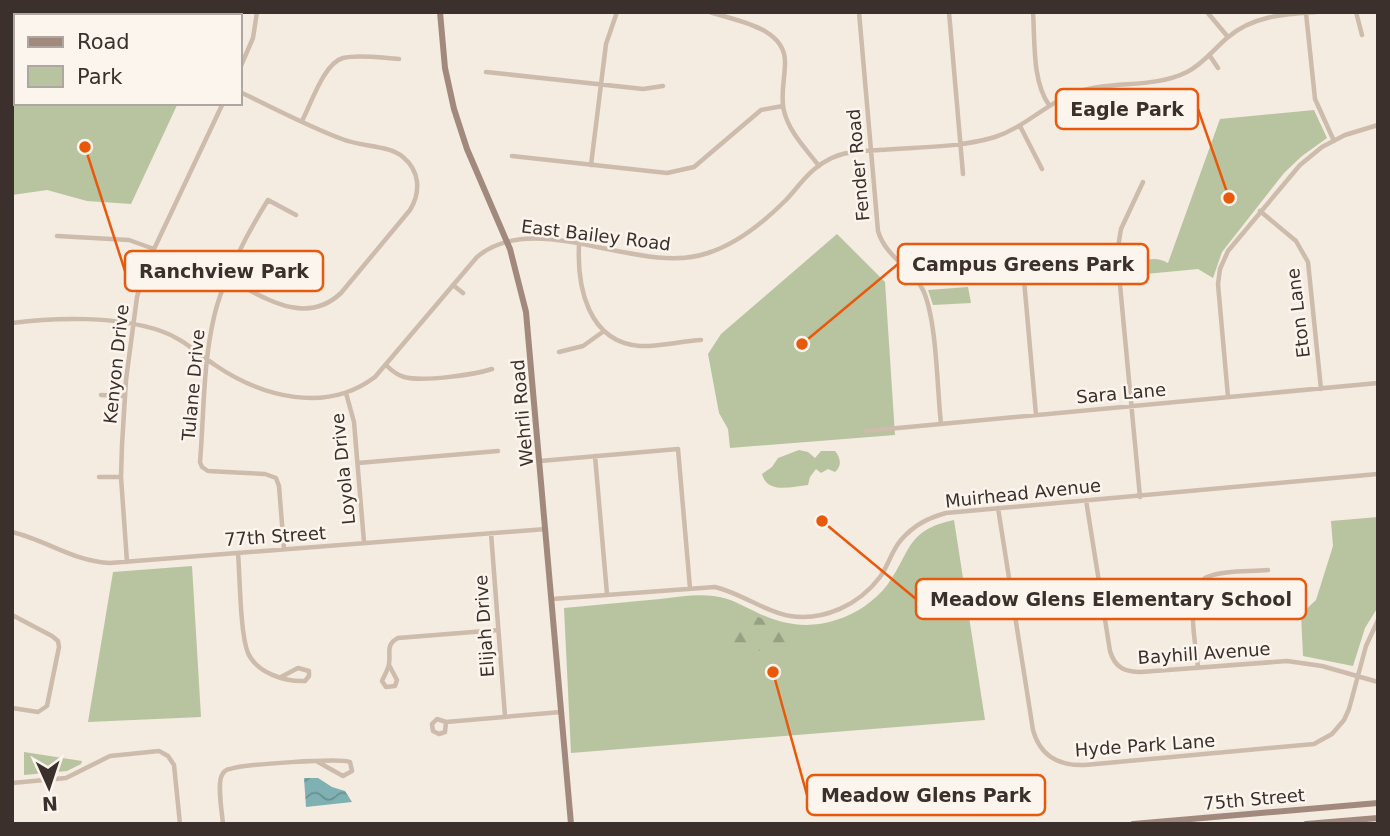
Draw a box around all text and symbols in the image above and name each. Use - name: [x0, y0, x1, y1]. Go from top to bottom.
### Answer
- legend: [14, 14, 242, 105]
- text: Road: [77, 30, 130, 54]
- text: Park: [77, 65, 123, 89]
- callout: Eagle Park: [1056, 89, 1198, 129]
- text: Eagle Park: [1070, 98, 1184, 120]
- street label: Fender Road: [843, 108, 873, 222]
- street label: East Bailey Road: [520, 215, 672, 255]
- callout: Campus Greens Park: [898, 244, 1148, 284]
- callout: Ranchview Park: [125, 251, 323, 291]
- text: Campus Greens Park: [912, 253, 1134, 275]
- text: Ranchview Park: [139, 260, 309, 282]
- street label: Eton Lane: [1282, 267, 1314, 359]
- street label: Kenyon Drive: [99, 303, 133, 425]
- street label: Tulane Drive: [178, 328, 208, 443]
- street label: Wehrli Road: [507, 359, 537, 467]
- street label: Sara Lane: [1075, 379, 1167, 407]
- street label: Loyola Drive: [327, 412, 359, 526]
- street label: Muirhead Avenue: [944, 474, 1102, 512]
- street label: 77th Street: [223, 522, 327, 550]
- street label: Elijah Drive: [470, 574, 498, 678]
- callout: Meadow Glens Elementary School: [916, 579, 1306, 619]
- text: Meadow Glens Elementary School: [930, 588, 1292, 610]
- street label: Bayhill Avenue: [1137, 638, 1271, 668]
- street label: Hyde Park Lane: [1074, 730, 1216, 760]
- north arrow: [14, 752, 84, 822]
- callout: Meadow Glens Park: [807, 775, 1045, 815]
- text: Meadow Glens Park: [821, 784, 1031, 806]
- street label: 75th Street: [1202, 784, 1306, 814]
- text: N: [41, 793, 58, 815]

